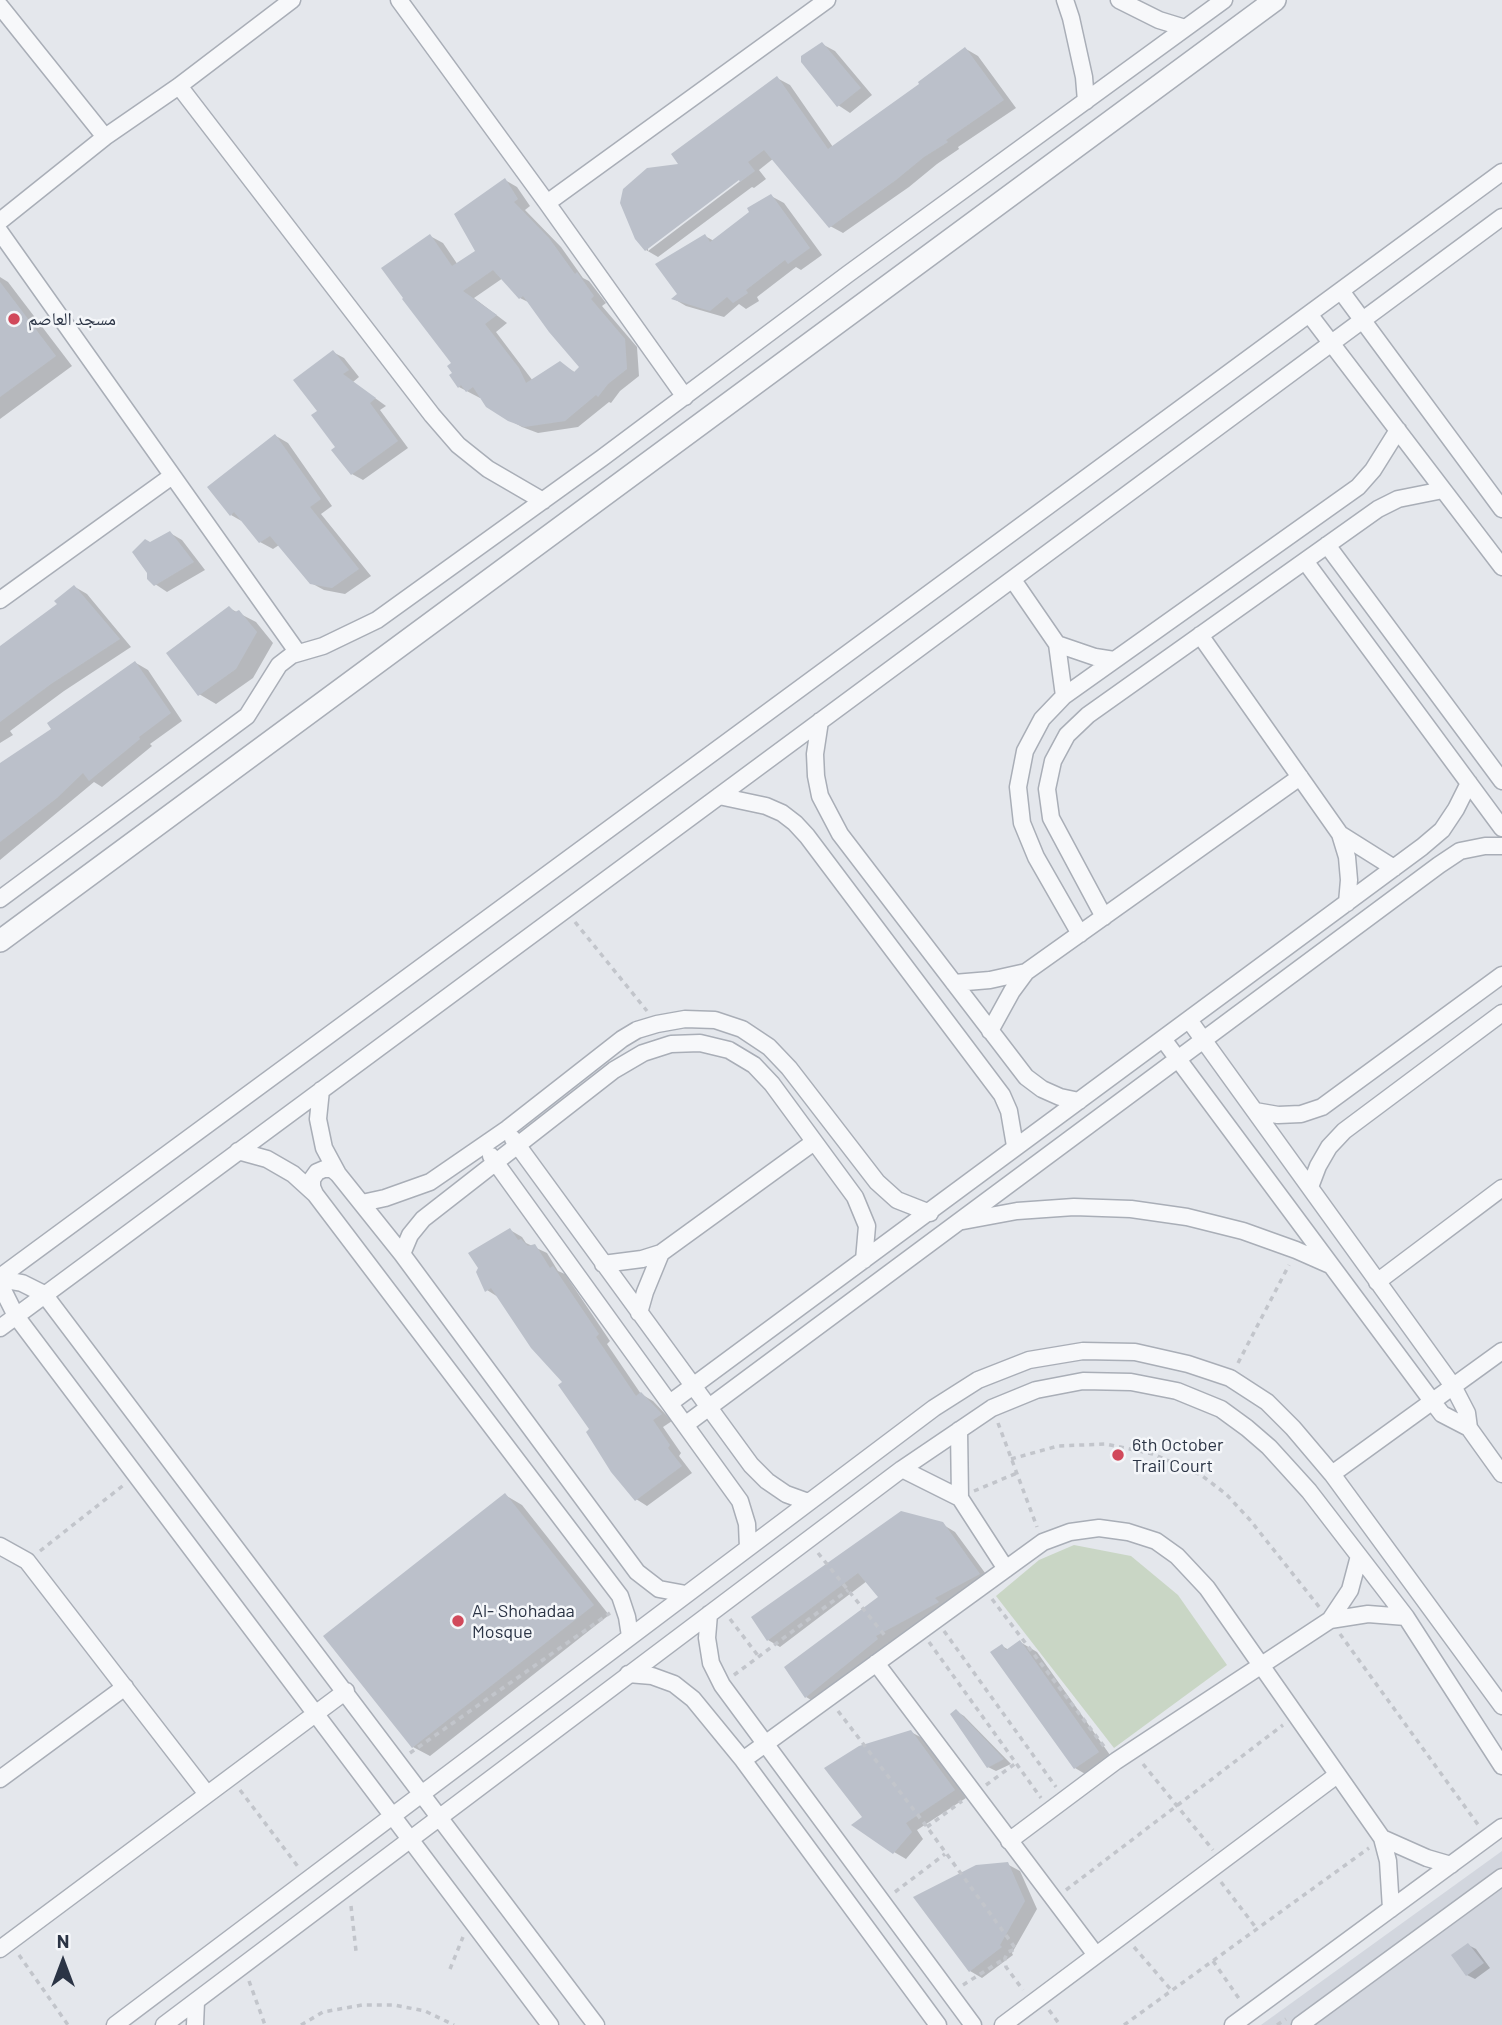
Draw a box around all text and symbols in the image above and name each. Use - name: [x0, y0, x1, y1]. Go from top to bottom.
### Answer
- place label: مسجد العاصم: [28, 308, 116, 330]
- marker: مسجد العاصم: [6, 311, 22, 327]
- place label: 6th October Trail Court: [1132, 1434, 1224, 1476]
- marker: 6th October Trail Court: [1110, 1447, 1126, 1463]
- place label: Al- Shohadaa Mosque: [472, 1600, 575, 1642]
- marker: Al- Shohadaa Mosque: [450, 1613, 466, 1629]
- north arrow: [28, 1927, 98, 1997]
- text: N: [57, 1929, 69, 1952]

